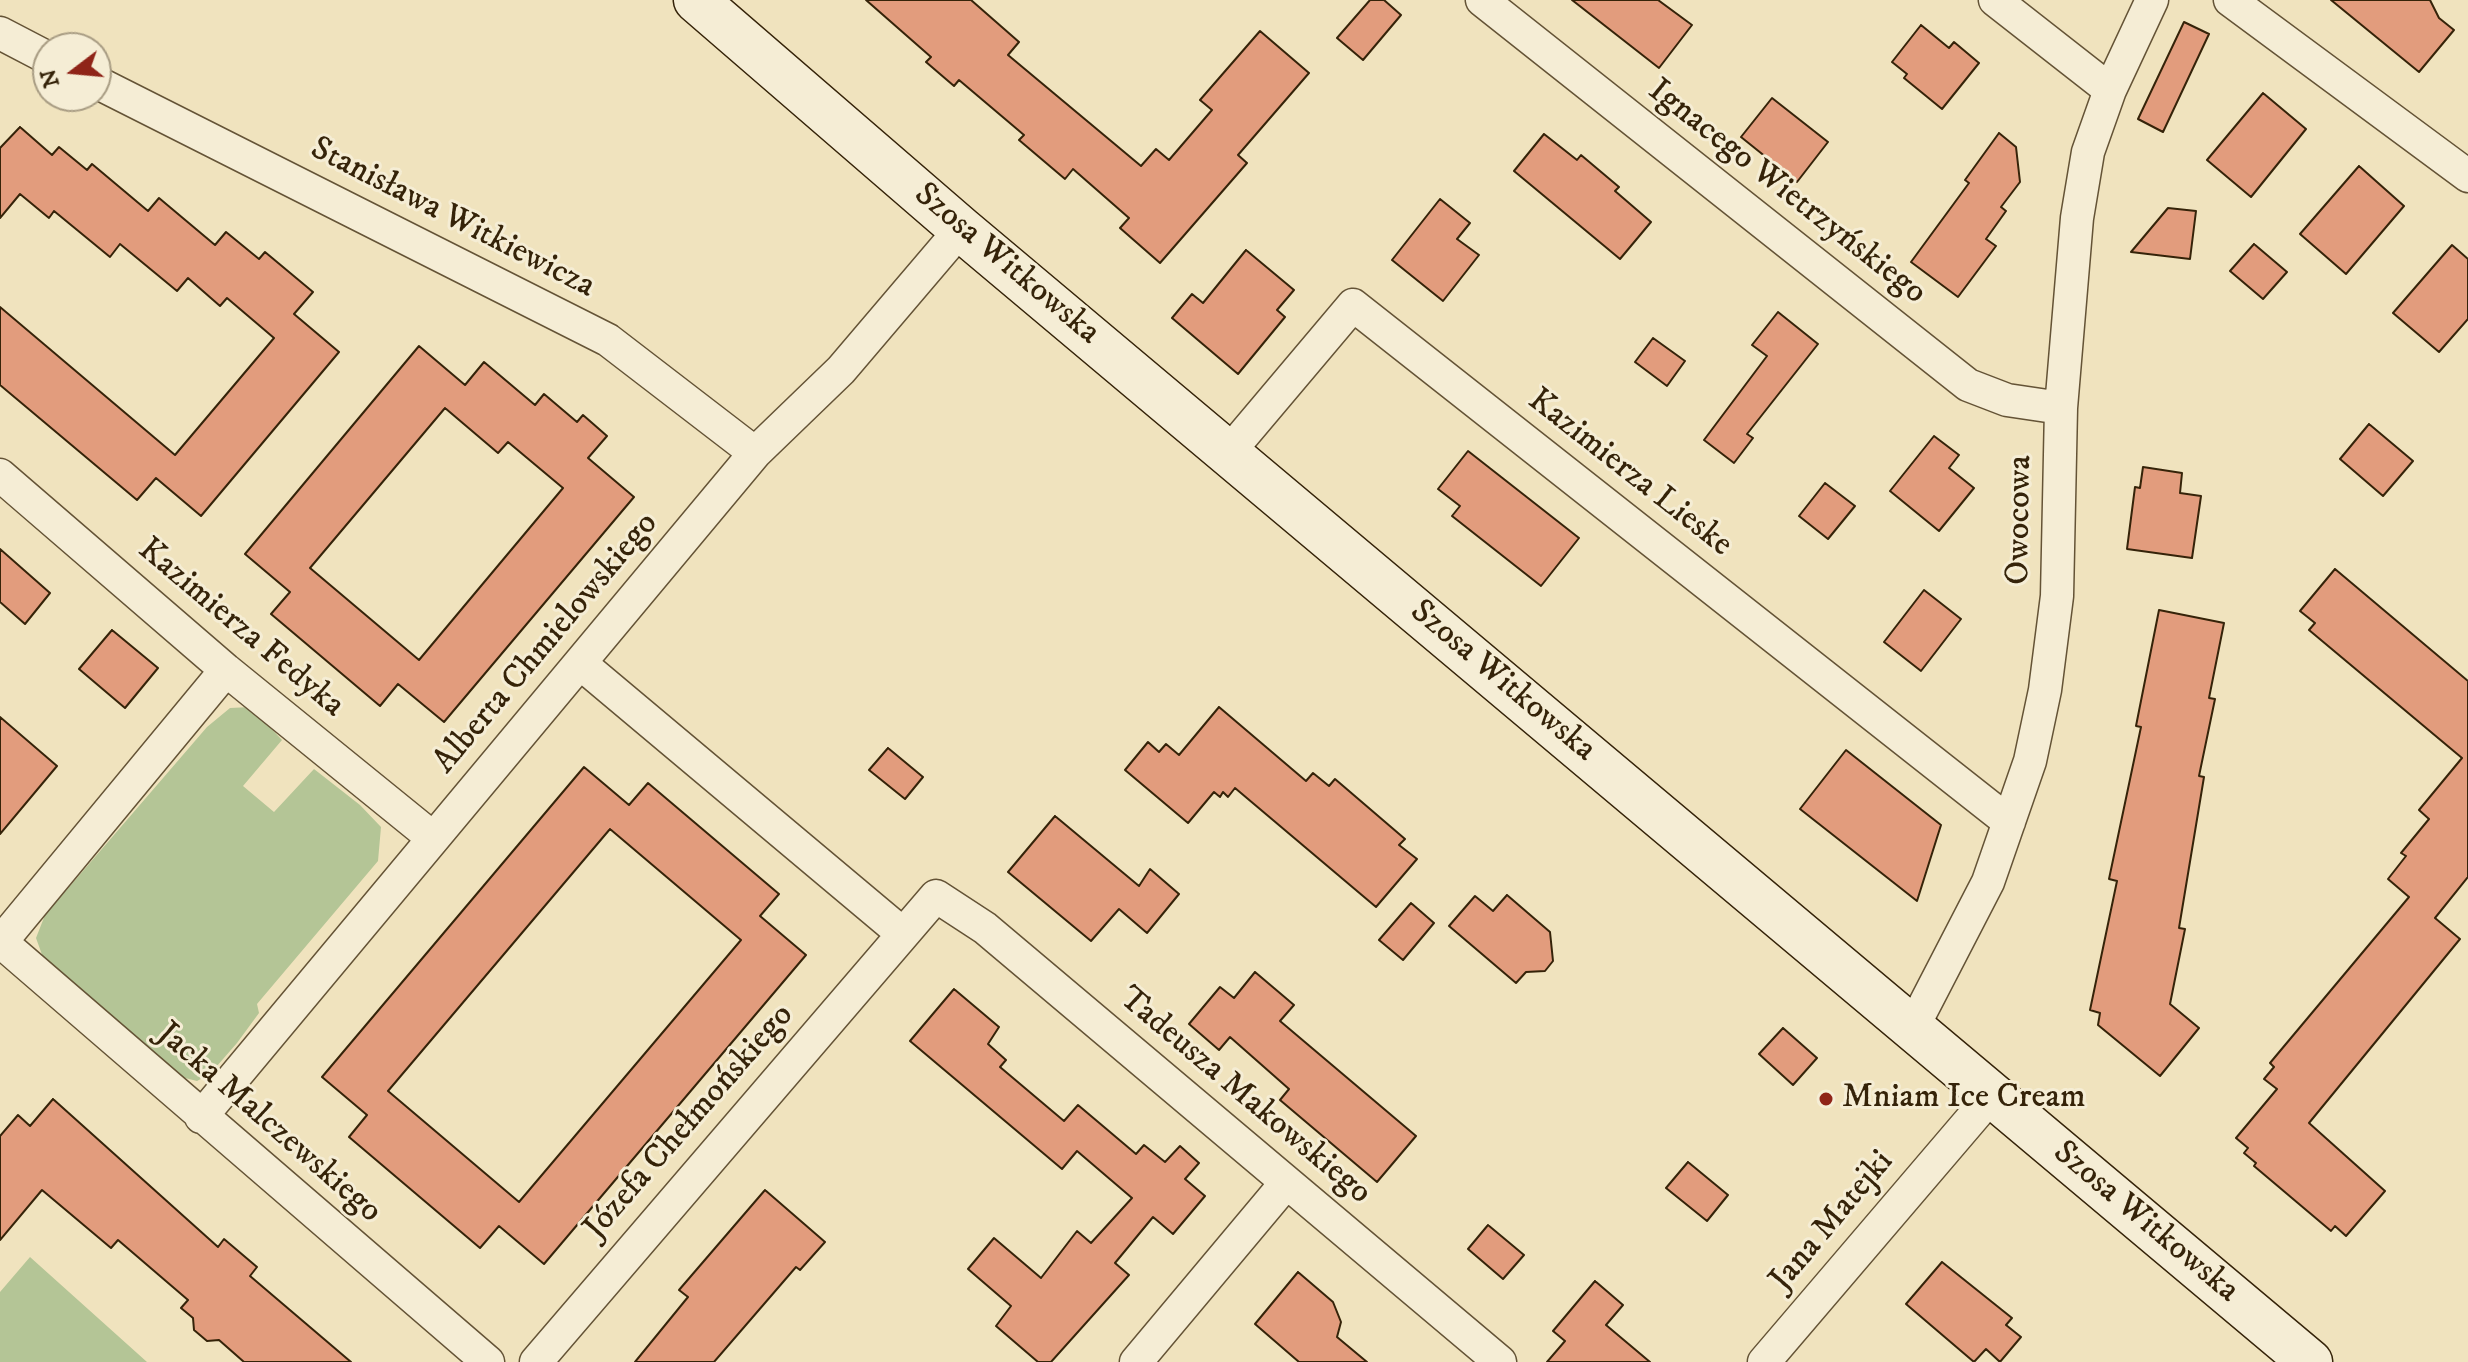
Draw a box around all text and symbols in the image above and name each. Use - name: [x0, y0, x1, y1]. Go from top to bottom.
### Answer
- north arrow: [32, 32, 112, 112]
- text: N: [35, 66, 66, 91]
- street label: Ignacego Wietrzyńskiego: [1639, 72, 1933, 314]
- street label: Stanisława Witkiewicza: [303, 130, 601, 308]
- street label: Szosa Witkowska: [905, 175, 1107, 355]
- street label: Kazimierza Lieske: [1518, 381, 1740, 567]
- street label: Owocowa: [1999, 455, 2043, 585]
- street label: Alberta Chmielowskiego: [426, 505, 668, 783]
- street label: Kazimierza Fedyka: [128, 531, 352, 727]
- street label: Szosa Witkowska: [1401, 592, 1603, 772]
- street label: Tadeusza Makowskiego: [1110, 980, 1378, 1214]
- street label: Józefa Chełmońskiego: [576, 997, 804, 1249]
- street label: Jacka Malczewskiego: [147, 1015, 389, 1233]
- place label: Mniam Ice Cream: [1842, 1079, 2086, 1119]
- marker: Mniam Ice Cream: [1817, 1090, 1835, 1108]
- street label: Szosa Witkowska: [2044, 1133, 2246, 1313]
- street label: Jana Matejki: [1762, 1143, 1904, 1301]

